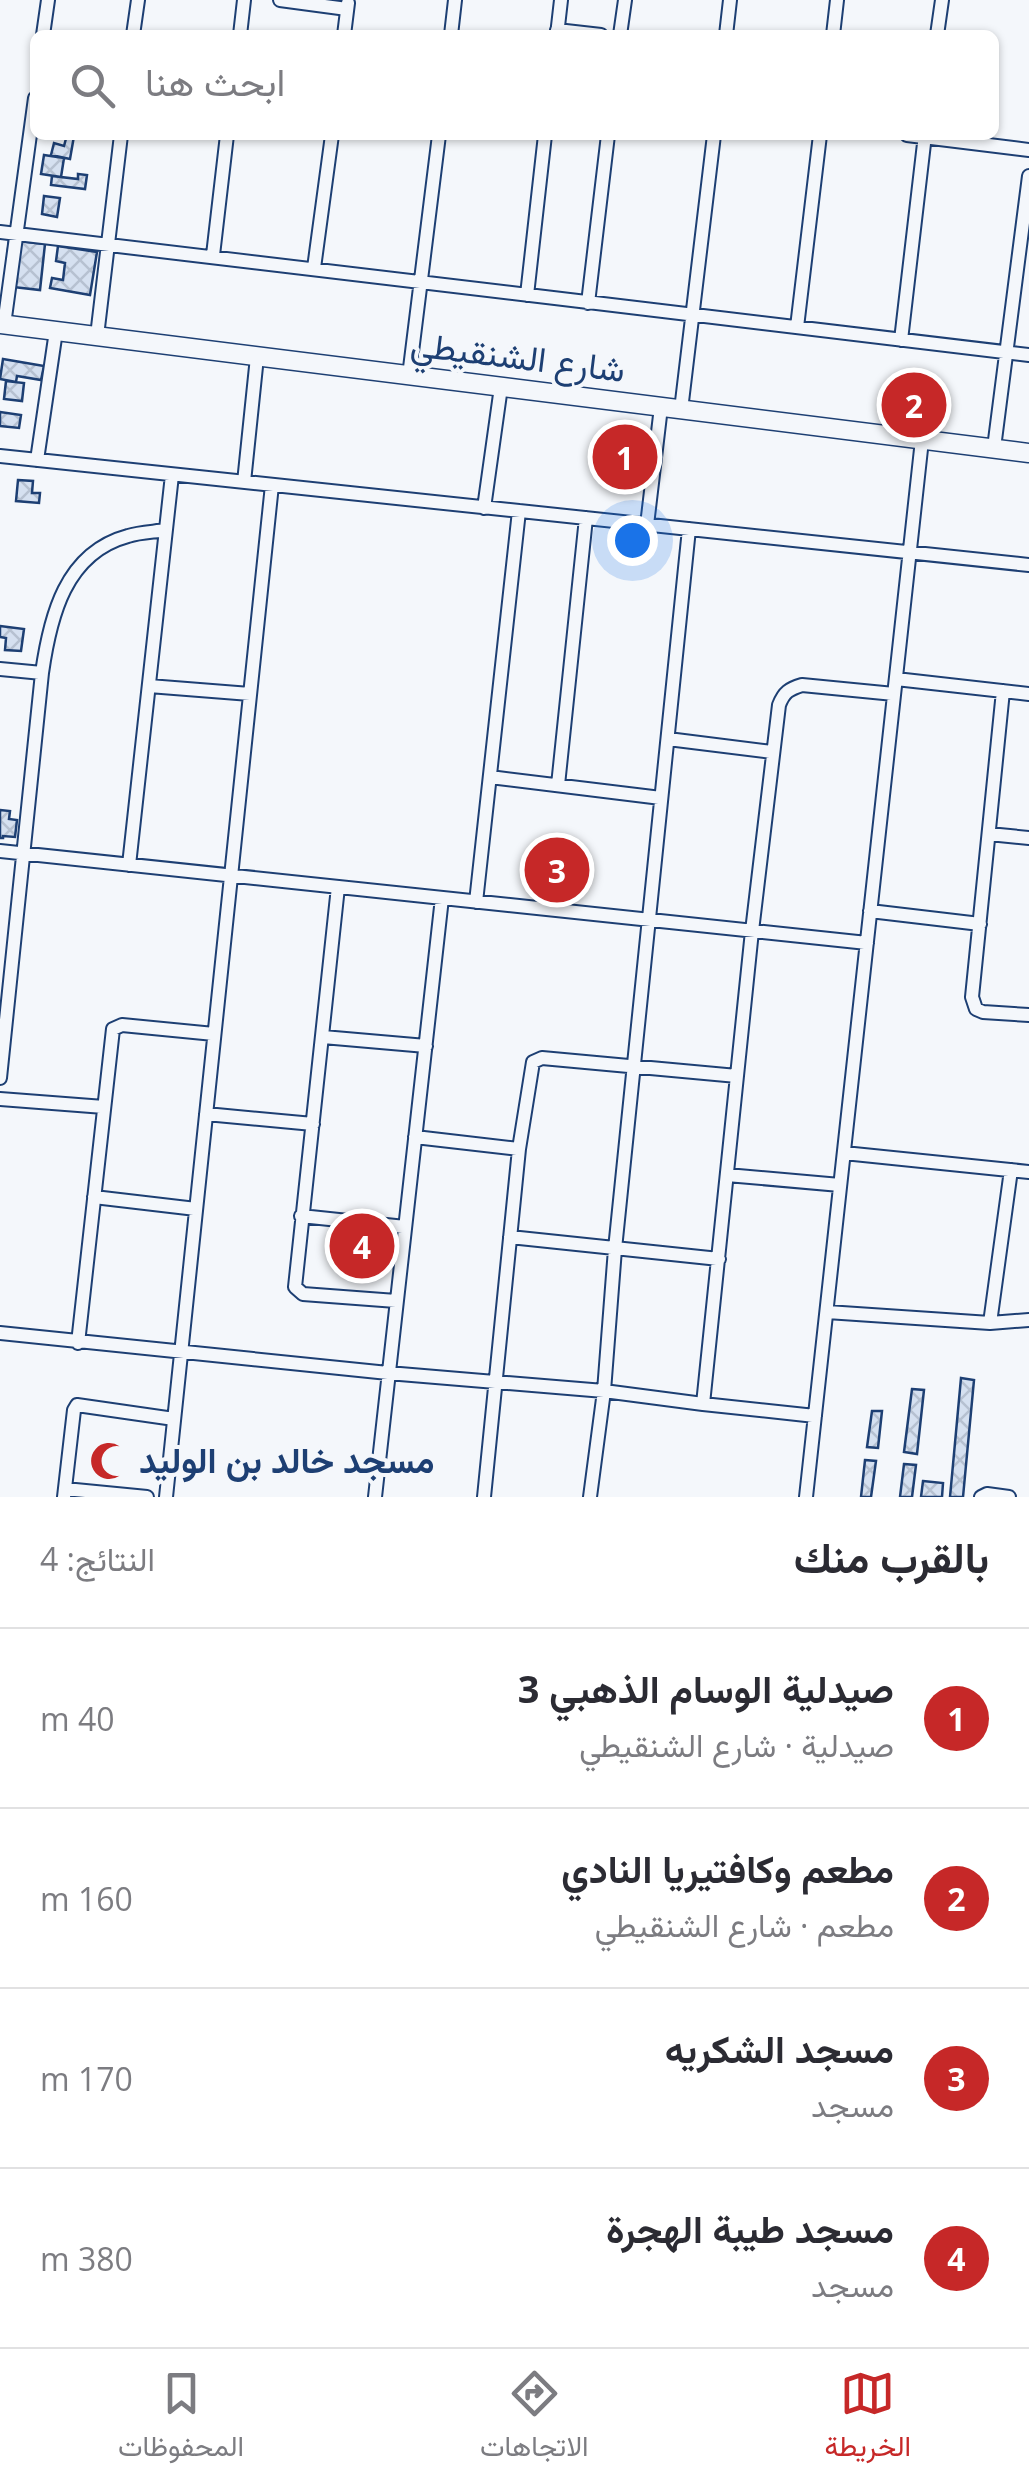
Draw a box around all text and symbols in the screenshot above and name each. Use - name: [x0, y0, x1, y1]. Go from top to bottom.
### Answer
- search box: [30, 30, 999, 140]
- text: ابحث هنا: [145, 55, 285, 107]
- icon: search: [65, 58, 120, 113]
- street label: شارع الشنقيطي: [408, 319, 628, 399]
- pin: 2: [882, 368, 946, 442]
- pin: 1: [592, 420, 658, 494]
- your location: [607, 515, 658, 566]
- pin: 3: [524, 832, 590, 908]
- pin: 4: [330, 1208, 394, 1284]
- place label: مسجد خالد بن الوليد: [139, 1436, 434, 1483]
- mosque icon: مسجد خالد بن الوليد: [88, 1440, 130, 1482]
- text: بالقرب منك: [794, 1528, 989, 1585]
- text: النتائج: 4: [40, 1537, 155, 1580]
- text: صيدلية الوسام الذهبي 3: [518, 1662, 894, 1714]
- text: 40 m: [40, 1697, 115, 1740]
- text: 1: [947, 1697, 966, 1740]
- text: صيدلية · شارع الشنقيطي: [579, 1723, 894, 1766]
- text: مطعم وكافتيريا النادي: [561, 1842, 894, 1894]
- text: 160 m: [40, 1877, 133, 1920]
- text: 2: [947, 1877, 966, 1920]
- text: مطعم · شارع الشنقيطي: [595, 1903, 894, 1946]
- text: مسجد الشكريه: [665, 2022, 894, 2074]
- text: 170 m: [40, 2057, 133, 2100]
- text: 3: [947, 2057, 966, 2100]
- text: مسجد: [811, 2083, 894, 2126]
- text: مسجد طيبة الهجرة: [606, 2202, 894, 2254]
- text: 380 m: [40, 2237, 133, 2280]
- text: 4: [947, 2237, 966, 2280]
- text: مسجد: [811, 2263, 894, 2306]
- tab: المحفوظات: [118, 2366, 244, 2471]
- tab: الاتجاهات: [480, 2366, 589, 2471]
- tab: الخريطة: [824, 2366, 911, 2471]

